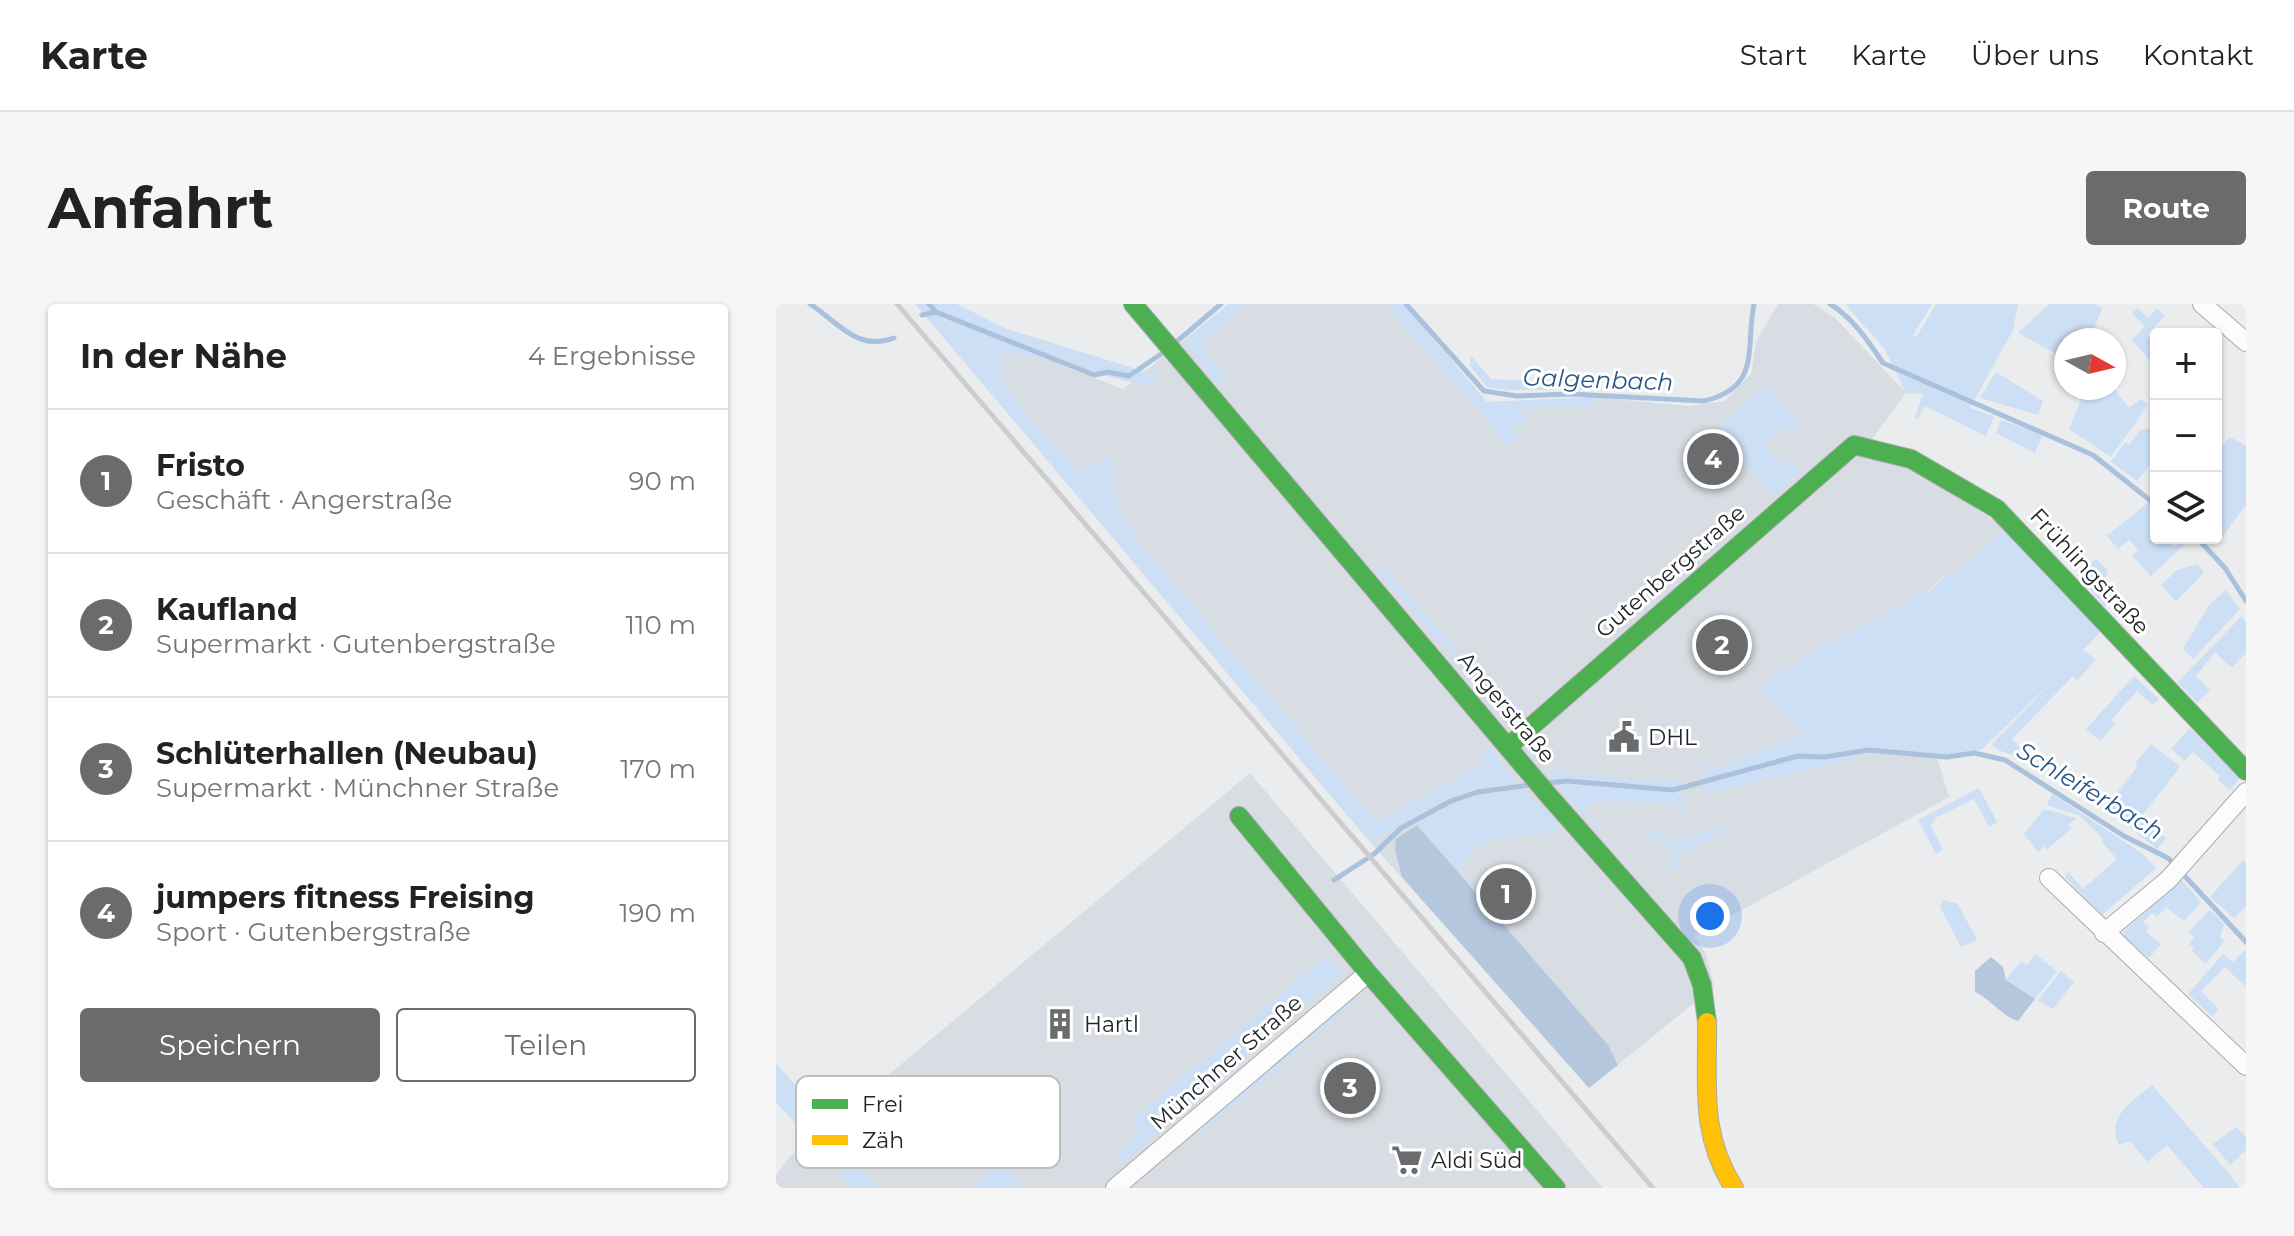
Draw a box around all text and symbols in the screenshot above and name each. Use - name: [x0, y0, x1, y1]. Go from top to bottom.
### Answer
- text: Karte: [40, 32, 148, 79]
- text: Start: [1740, 38, 1807, 72]
- text: Karte: [1851, 38, 1927, 72]
- text: Über uns: [1971, 38, 2099, 72]
- text: Kontakt: [2143, 38, 2254, 72]
- button: Route: [2086, 171, 2246, 245]
- text: Anfahrt: [48, 174, 273, 242]
- north arrow: [2054, 328, 2126, 400]
- map controls: [2150, 328, 2222, 544]
- button: +: [2150, 328, 2222, 400]
- text: In der Nähe: [80, 335, 287, 377]
- text: 4 Ergebnisse: [528, 340, 696, 372]
- water label: Galgenbach: [1522, 362, 1674, 397]
- button: −: [2150, 400, 2222, 472]
- pin: 4: [1687, 429, 1739, 489]
- text: Fristo: [156, 447, 245, 484]
- text: 1: [101, 465, 111, 497]
- text: 90 m: [629, 465, 696, 497]
- button: layers: [2150, 472, 2222, 544]
- text: Geschäft · Angerstraße: [156, 484, 453, 516]
- street label: Gutenbergstraße: [1590, 499, 1750, 644]
- street label: Frühlingstraße: [2024, 503, 2155, 640]
- text: Kaufland: [156, 591, 298, 628]
- text: 2: [98, 609, 114, 641]
- text: 110 m: [626, 609, 696, 641]
- pin: 2: [1696, 615, 1748, 675]
- text: Supermarkt · Gutenbergstraße: [156, 628, 556, 660]
- street label: Angerstraße: [1452, 646, 1561, 768]
- public building icon: DHL: [1607, 720, 1641, 754]
- place label: DHL: [1648, 724, 1697, 751]
- text: Schlüterhallen (Neubau): [156, 735, 538, 772]
- water label: Schleiferbach: [2012, 735, 2169, 846]
- text: 3: [98, 753, 114, 785]
- text: 170 m: [620, 753, 696, 785]
- text: Supermarkt · Münchner Straße: [156, 772, 559, 804]
- pin: 1: [1480, 864, 1532, 924]
- text: jumpers fitness Freising: [156, 879, 535, 916]
- your location: [1690, 896, 1730, 936]
- text: 4: [97, 897, 115, 929]
- text: 190 m: [619, 897, 696, 929]
- text: Sport · Gutenbergstraße: [156, 916, 471, 948]
- street label: Münchner Straße: [1145, 989, 1308, 1136]
- building icon: Hartl: [1043, 1007, 1077, 1041]
- button: Speichern: [80, 1008, 380, 1082]
- button: Teilen: [396, 1008, 696, 1082]
- place label: Hartl: [1084, 1011, 1139, 1038]
- pin: 3: [1324, 1058, 1376, 1118]
- legend: [796, 1076, 1060, 1168]
- text: Frei: [862, 1091, 903, 1118]
- text: Zäh: [862, 1127, 904, 1154]
- supermarket icon: Aldi Süd: [1390, 1143, 1424, 1177]
- place label: Aldi Süd: [1431, 1147, 1523, 1174]

